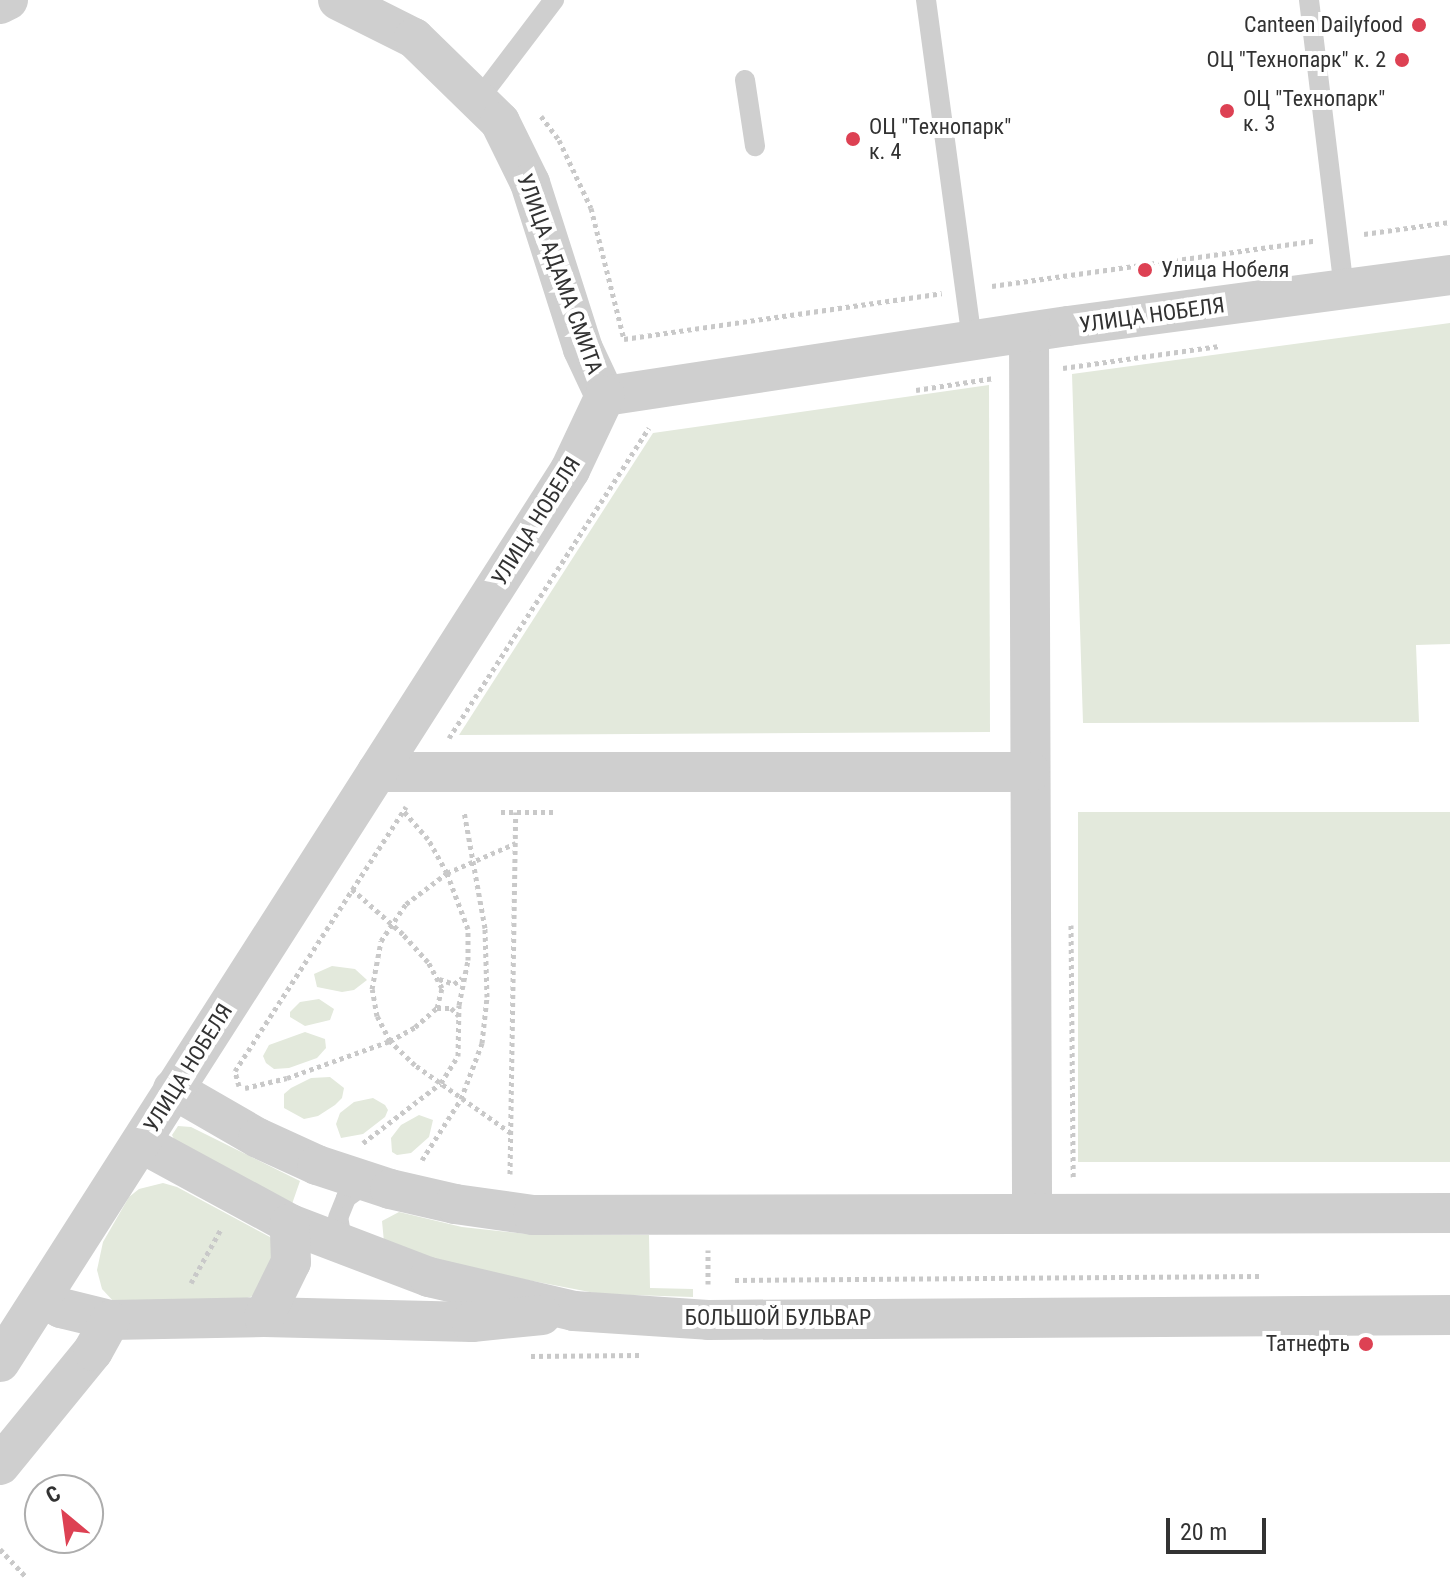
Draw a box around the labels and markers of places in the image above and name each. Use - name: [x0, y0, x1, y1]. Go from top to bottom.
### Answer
- place label: Canteen Dailyfood: [1244, 12, 1403, 38]
- marker: Canteen Dailyfood: [1410, 16, 1428, 34]
- place label: ОЦ "Технопарк" к. 2: [1206, 47, 1386, 73]
- marker: ОЦ "Технопарк" к. 2: [1393, 51, 1411, 69]
- place label: ОЦ "Технопарк" к. 3: [1243, 85, 1385, 136]
- marker: ОЦ "Технопарк" к. 3: [1218, 102, 1236, 120]
- place label: ОЦ "Технопарк" к. 4: [869, 113, 1011, 164]
- marker: ОЦ "Технопарк" к. 4: [844, 130, 862, 148]
- place label: Улица Нобеля: [1161, 257, 1289, 283]
- marker: Улица Нобеля: [1136, 261, 1154, 279]
- place label: Татнефть: [1266, 1331, 1350, 1357]
- marker: Татнефть: [1357, 1335, 1375, 1353]

